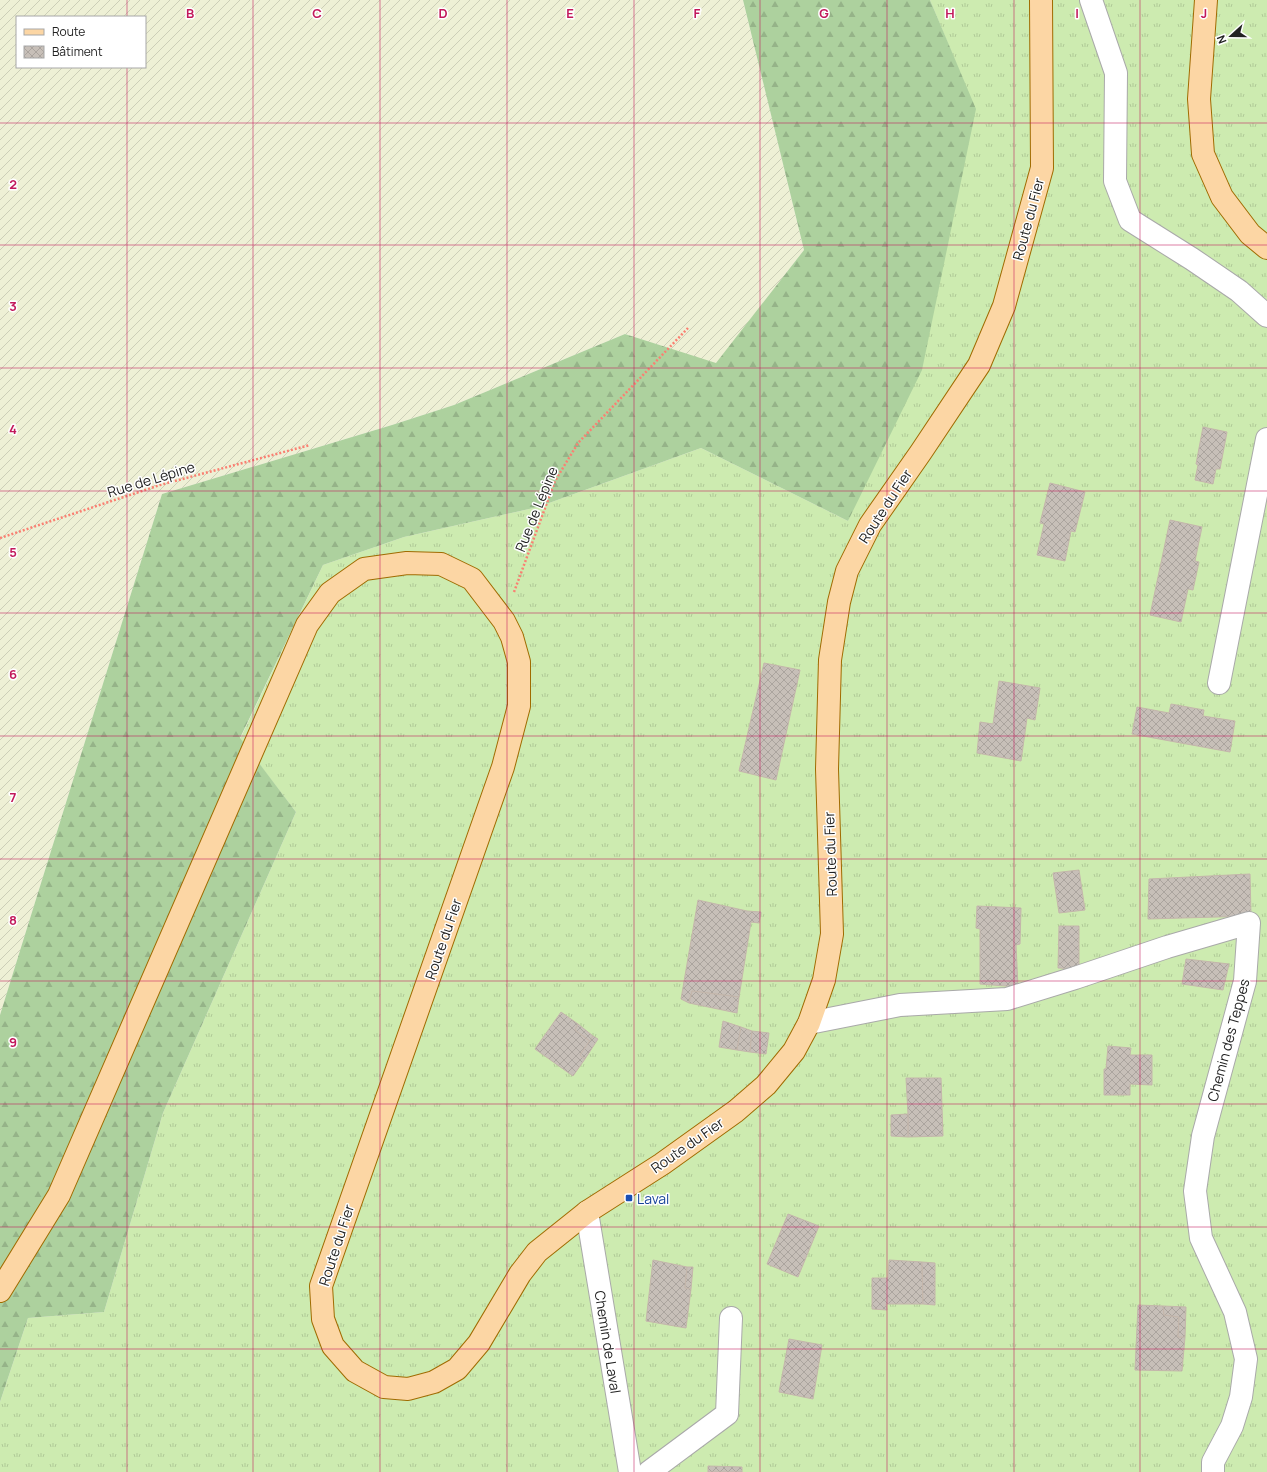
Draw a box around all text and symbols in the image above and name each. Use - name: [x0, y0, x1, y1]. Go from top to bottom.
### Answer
- text: B: [186, 4, 194, 22]
- text: C: [312, 4, 322, 22]
- text: D: [438, 4, 448, 22]
- text: E: [566, 4, 574, 22]
- text: F: [694, 4, 701, 22]
- text: G: [819, 4, 829, 22]
- text: H: [945, 4, 955, 22]
- text: I: [1075, 4, 1079, 22]
- text: J: [1201, 4, 1207, 22]
- legend: [16, 16, 146, 68]
- north arrow: [1211, 16, 1251, 56]
- text: Route: [52, 23, 85, 40]
- text: N: [1213, 33, 1230, 46]
- text: Bâtiment: [52, 43, 103, 60]
- text: 2: [9, 175, 17, 193]
- street label: Route du Fier: [1008, 176, 1048, 262]
- text: 3: [9, 297, 17, 315]
- text: 4: [9, 420, 17, 438]
- street label: Rue de Lépine: [105, 457, 197, 501]
- street label: Rue de Lépine: [510, 463, 562, 555]
- street label: Route du Fier: [854, 465, 916, 547]
- text: 5: [9, 543, 17, 561]
- text: 6: [9, 665, 17, 683]
- text: 7: [10, 788, 17, 806]
- street label: Route du Fier: [819, 811, 841, 897]
- street label: Route du Fier: [420, 896, 466, 982]
- text: 8: [9, 911, 17, 929]
- street label: Chemin des Teppes: [1202, 976, 1254, 1104]
- text: 9: [9, 1033, 17, 1051]
- street label: Route du Fier: [647, 1113, 727, 1177]
- place label: Laval: [637, 1189, 669, 1208]
- marker: Laval: [624, 1193, 634, 1203]
- street label: Route du Fier: [314, 1202, 358, 1288]
- street label: Chemin de Laval: [590, 1289, 626, 1395]

